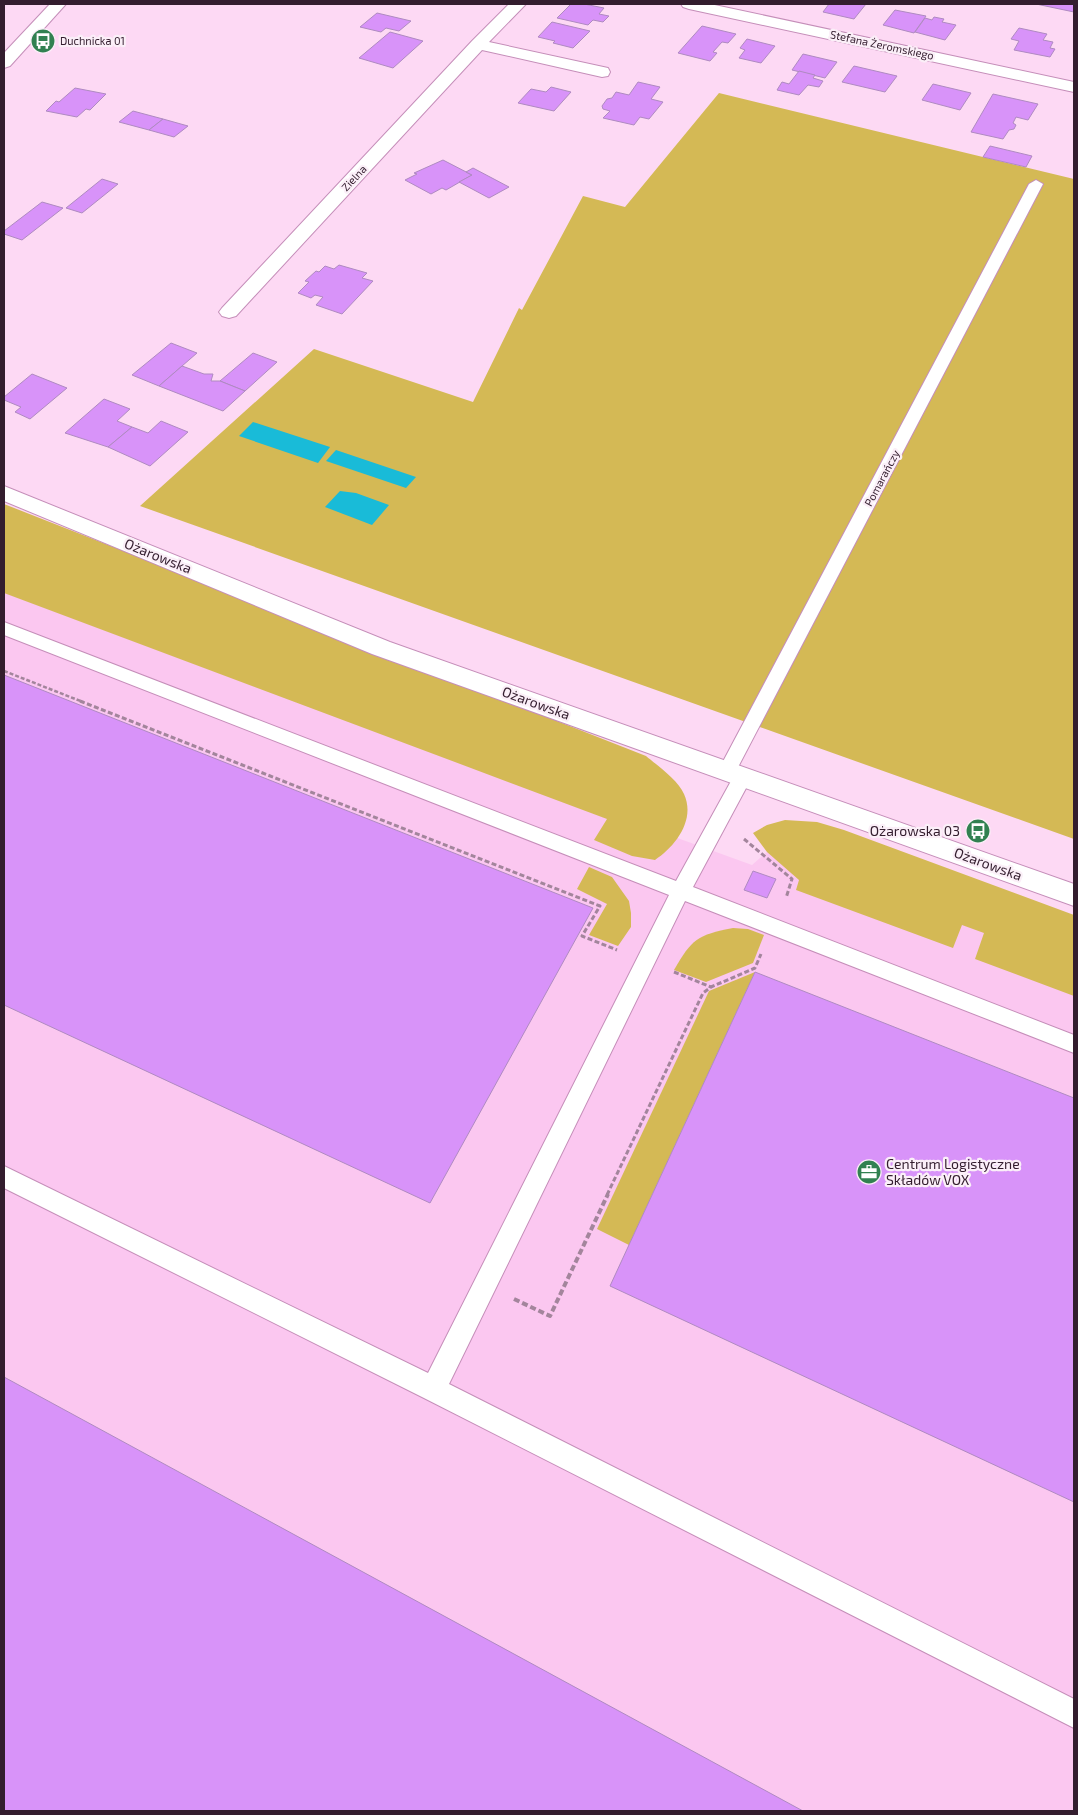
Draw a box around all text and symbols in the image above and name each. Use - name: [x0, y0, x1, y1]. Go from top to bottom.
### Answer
- street label: Stefana Żeromskiego: [829, 27, 935, 62]
- bus stop icon: Duchnicka 01: [30, 28, 56, 54]
- place label: Duchnicka 01: [60, 34, 125, 47]
- street label: Zielna: [338, 162, 369, 193]
- street label: Pomarańczy: [861, 447, 902, 508]
- street label: Ożarowska: [122, 534, 194, 577]
- street label: Ożarowska: [500, 682, 572, 723]
- bus stop icon: Ożarowska 03: [965, 818, 991, 844]
- place label: Ożarowska 03: [870, 822, 960, 839]
- street label: Ożarowska: [952, 843, 1024, 884]
- place label: Centrum Logistyczne Składów VOX: [886, 1155, 1020, 1188]
- office icon: Centrum Logistyczne Składów VOX: [856, 1159, 882, 1185]

